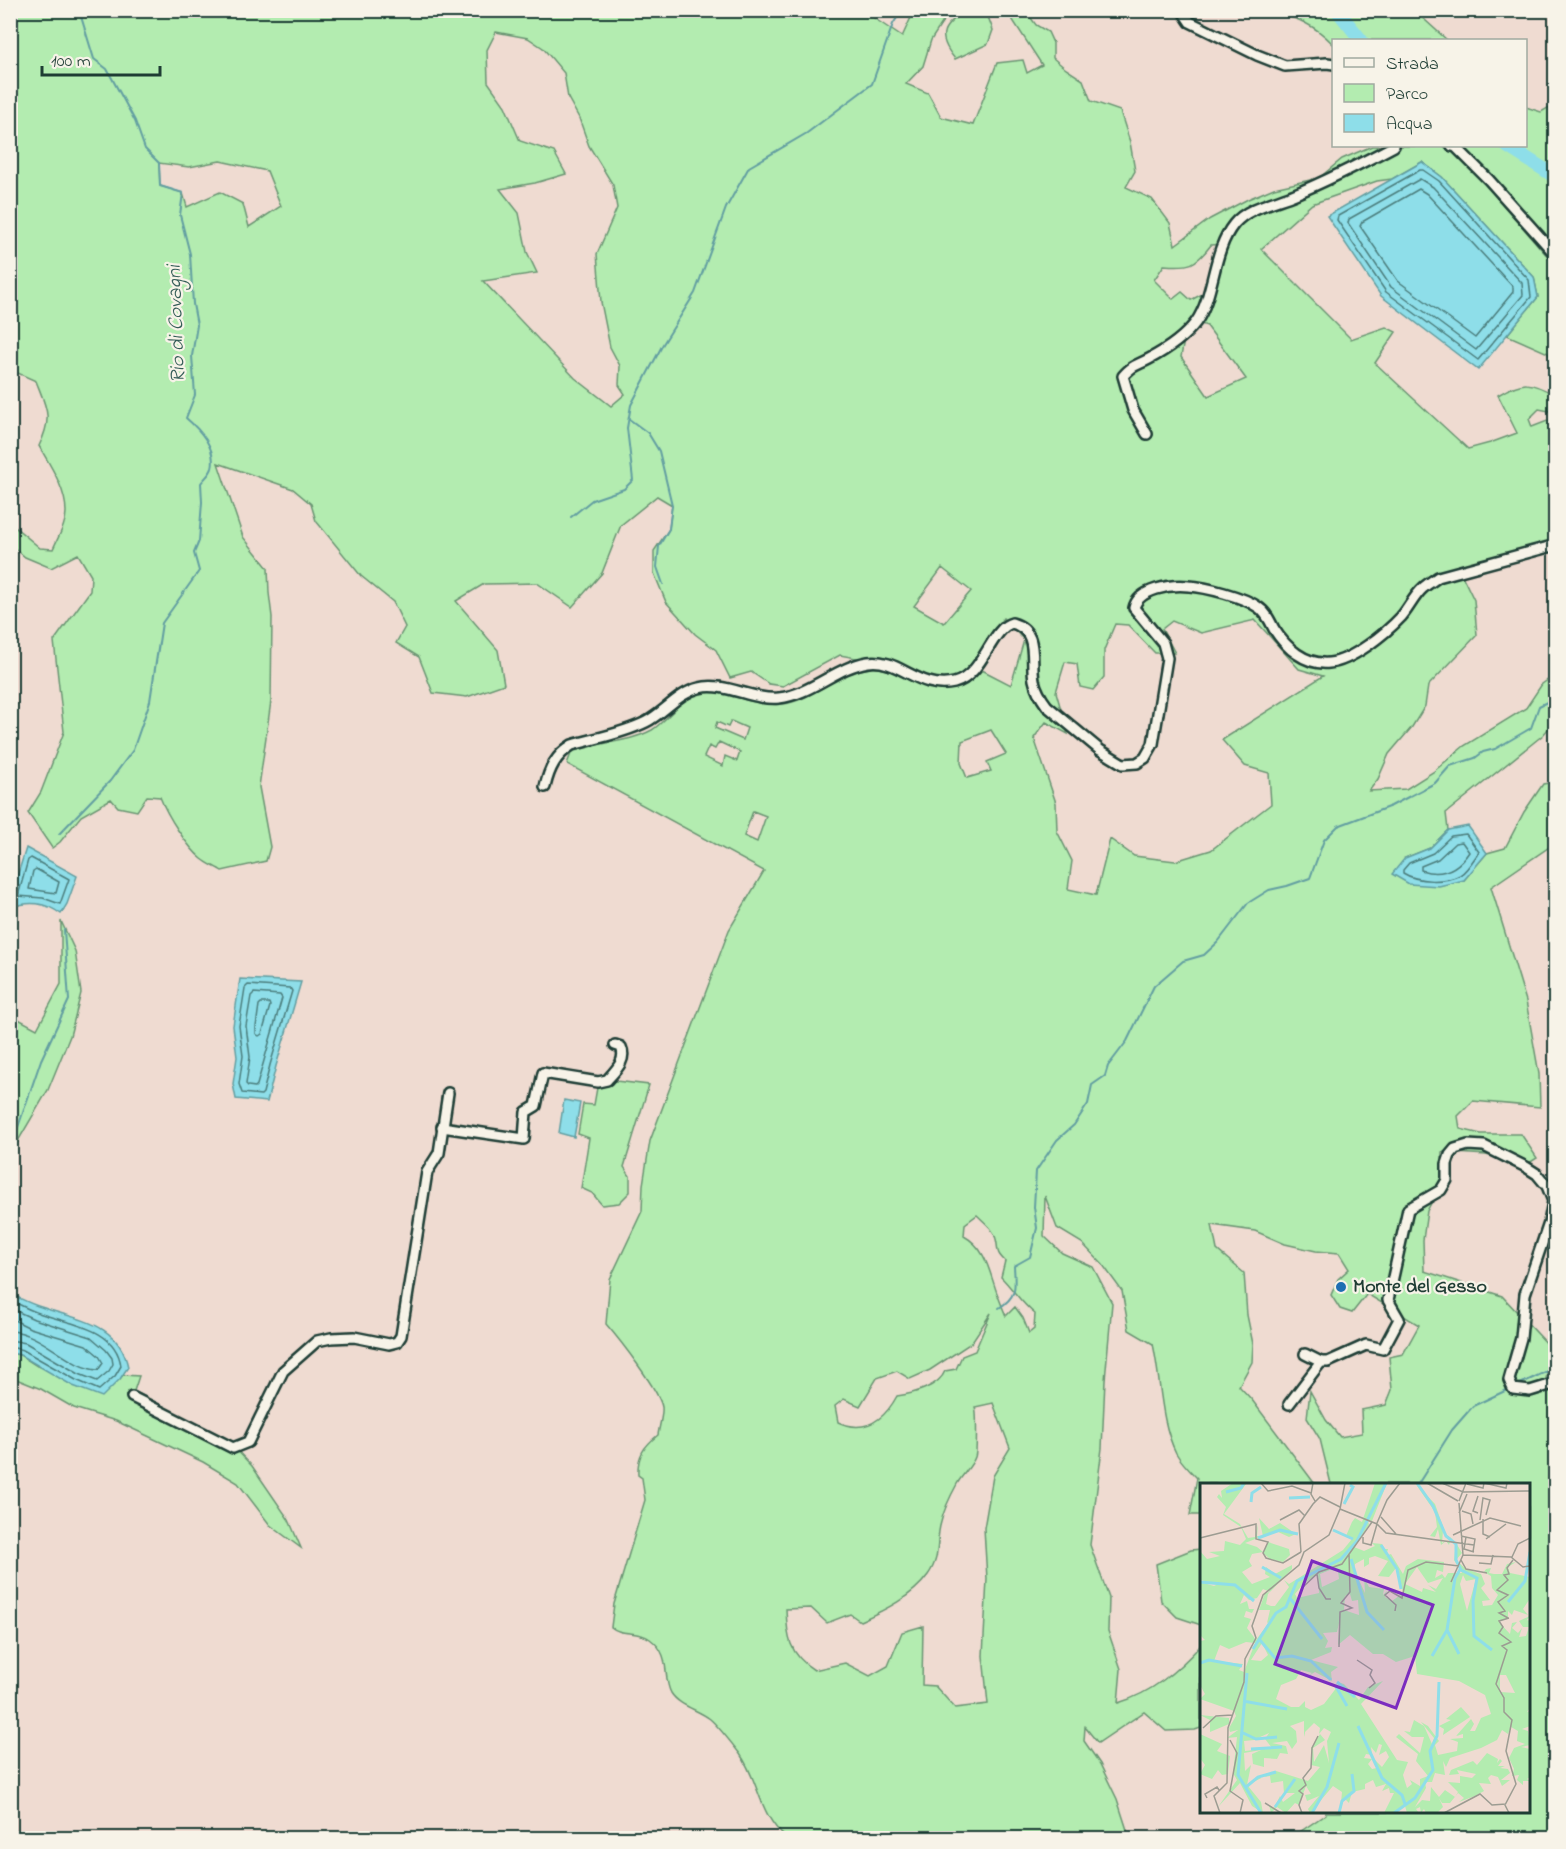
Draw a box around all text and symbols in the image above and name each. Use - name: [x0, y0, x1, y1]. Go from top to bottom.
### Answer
- scale bar: [42, 39, 160, 77]
- legend: [1332, 39, 1527, 147]
- text: 100 m: [51, 49, 91, 75]
- text: Strada: [1386, 52, 1439, 78]
- text: Parco: [1386, 82, 1428, 108]
- text: Acqua: [1386, 112, 1433, 138]
- water label: Rio di Covagni: [160, 262, 195, 383]
- place label: Monte del Gesso: [1353, 1273, 1487, 1302]
- marker: Monte del Gesso: [1334, 1280, 1348, 1294]
- inset map: [1200, 1483, 1530, 1813]

